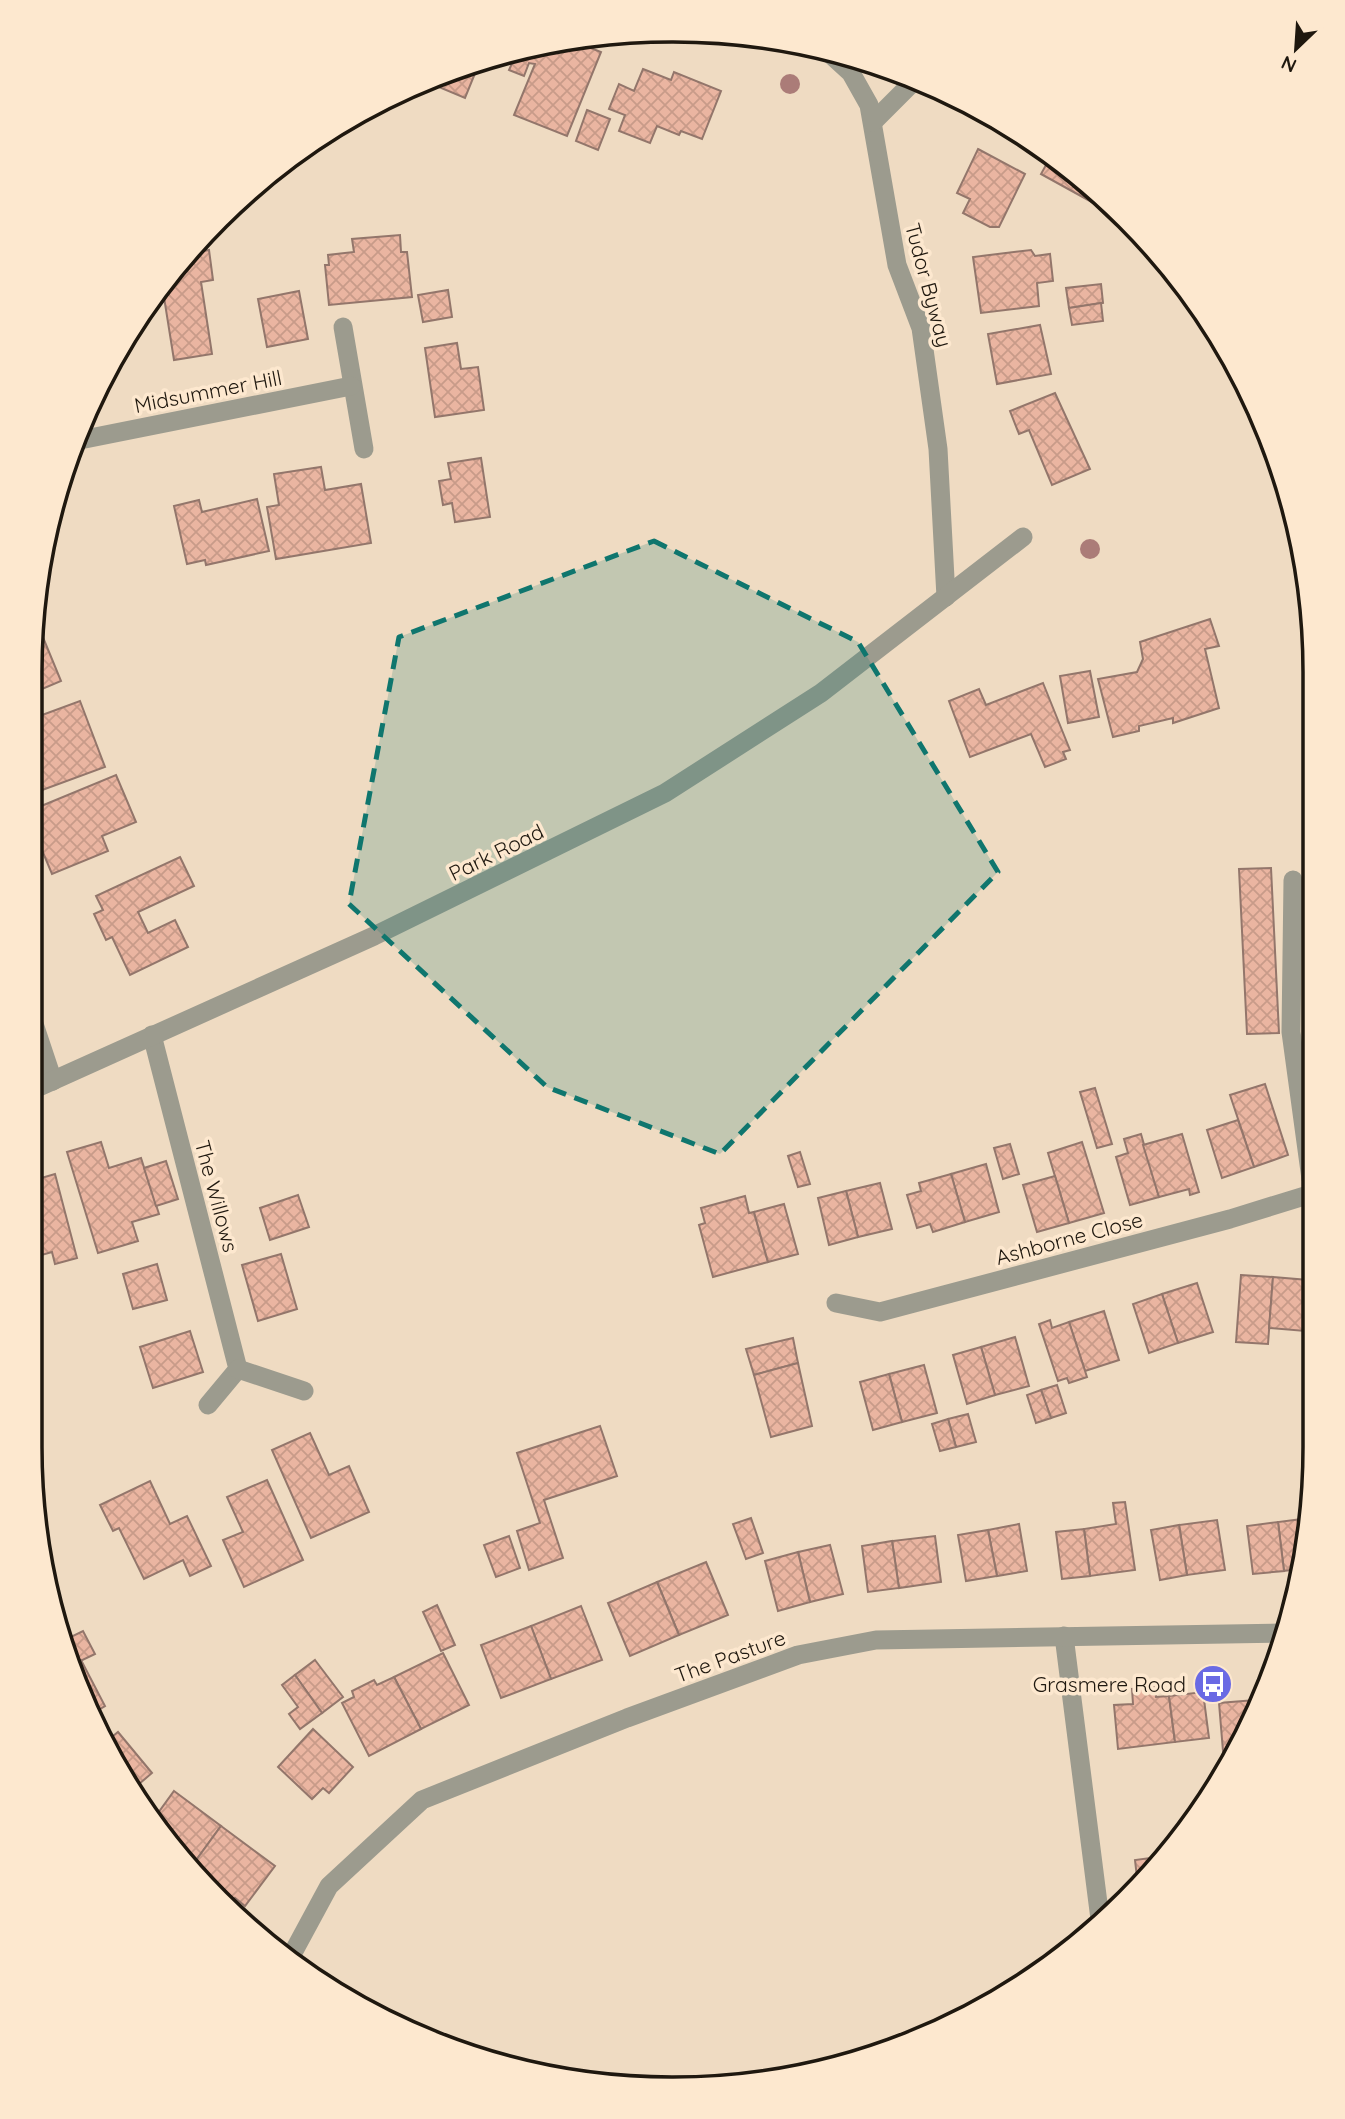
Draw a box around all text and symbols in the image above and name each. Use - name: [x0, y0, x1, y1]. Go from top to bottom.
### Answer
- north arrow: [1261, 14, 1331, 84]
- text: N: [1277, 51, 1300, 78]
- street label: Tudor Byway: [900, 220, 958, 350]
- street label: Midsummer Hill: [132, 364, 284, 418]
- street label: Park Road: [444, 818, 548, 886]
- street label: The Willows: [190, 1137, 244, 1255]
- street label: Ashborne Close: [993, 1206, 1145, 1270]
- street label: The Pasture: [671, 1624, 789, 1688]
- bus stop icon: Grasmere Road: [1192, 1663, 1234, 1705]
- place label: Grasmere Road: [1033, 1671, 1186, 1697]

